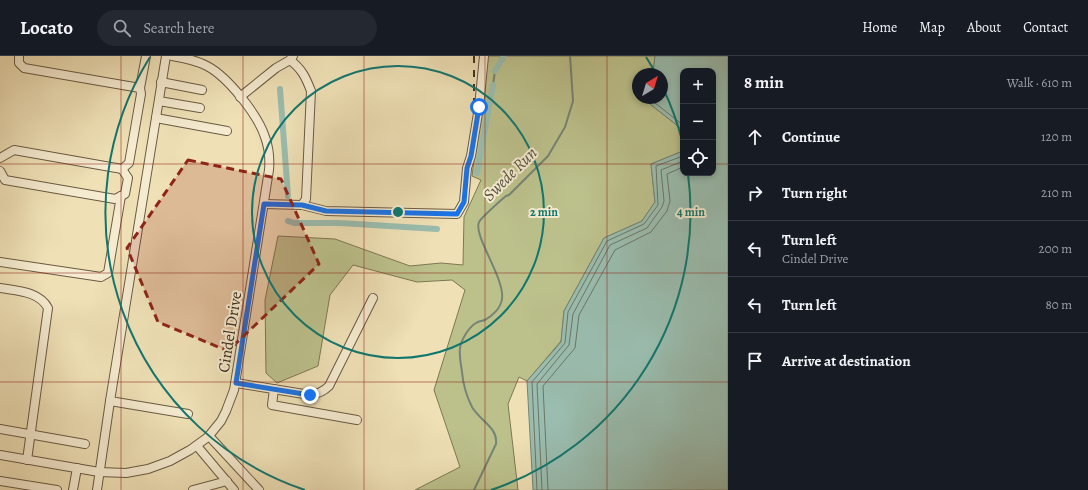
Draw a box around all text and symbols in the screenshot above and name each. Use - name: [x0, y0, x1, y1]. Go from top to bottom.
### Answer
- search box: [97, 10, 377, 46]
- text: Locato: [20, 15, 73, 41]
- icon: search: [111, 17, 133, 39]
- text: Search here: [143, 18, 215, 38]
- text: Home: [862, 18, 897, 37]
- text: Map: [919, 18, 945, 37]
- text: About: [967, 18, 1001, 37]
- text: Contact: [1023, 18, 1068, 37]
- north arrow: [632, 68, 668, 104]
- map controls: [680, 68, 716, 176]
- button: +: [680, 68, 716, 104]
- text: 8 min: [744, 71, 784, 94]
- text: Walk · 610 m: [1007, 74, 1072, 91]
- route start: [470, 98, 488, 116]
- button: −: [680, 104, 716, 140]
- icon: ahead: [744, 126, 766, 148]
- text: Continue: [782, 127, 840, 147]
- text: 120 m: [1041, 128, 1072, 145]
- button: locate: [680, 140, 716, 176]
- water label: Swede Run: [478, 142, 542, 206]
- icon: right: [744, 182, 766, 204]
- text: Turn right: [782, 183, 847, 203]
- text: 210 m: [1041, 184, 1072, 201]
- text: 2 min: [530, 204, 558, 220]
- text: 4 min: [677, 204, 705, 220]
- centre of rings: [391, 205, 405, 219]
- text: Turn left: [782, 230, 837, 250]
- icon: left: [744, 238, 766, 260]
- text: 200 m: [1039, 240, 1072, 257]
- text: Cindel Drive: [782, 250, 848, 267]
- street label: Cindel Drive: [213, 290, 247, 374]
- icon: left: [744, 294, 766, 316]
- text: Turn left: [782, 295, 837, 315]
- text: 80 m: [1045, 296, 1072, 313]
- icon: arrive: [744, 350, 766, 372]
- text: Arrive at destination: [782, 351, 911, 371]
- route end: [301, 386, 319, 404]

